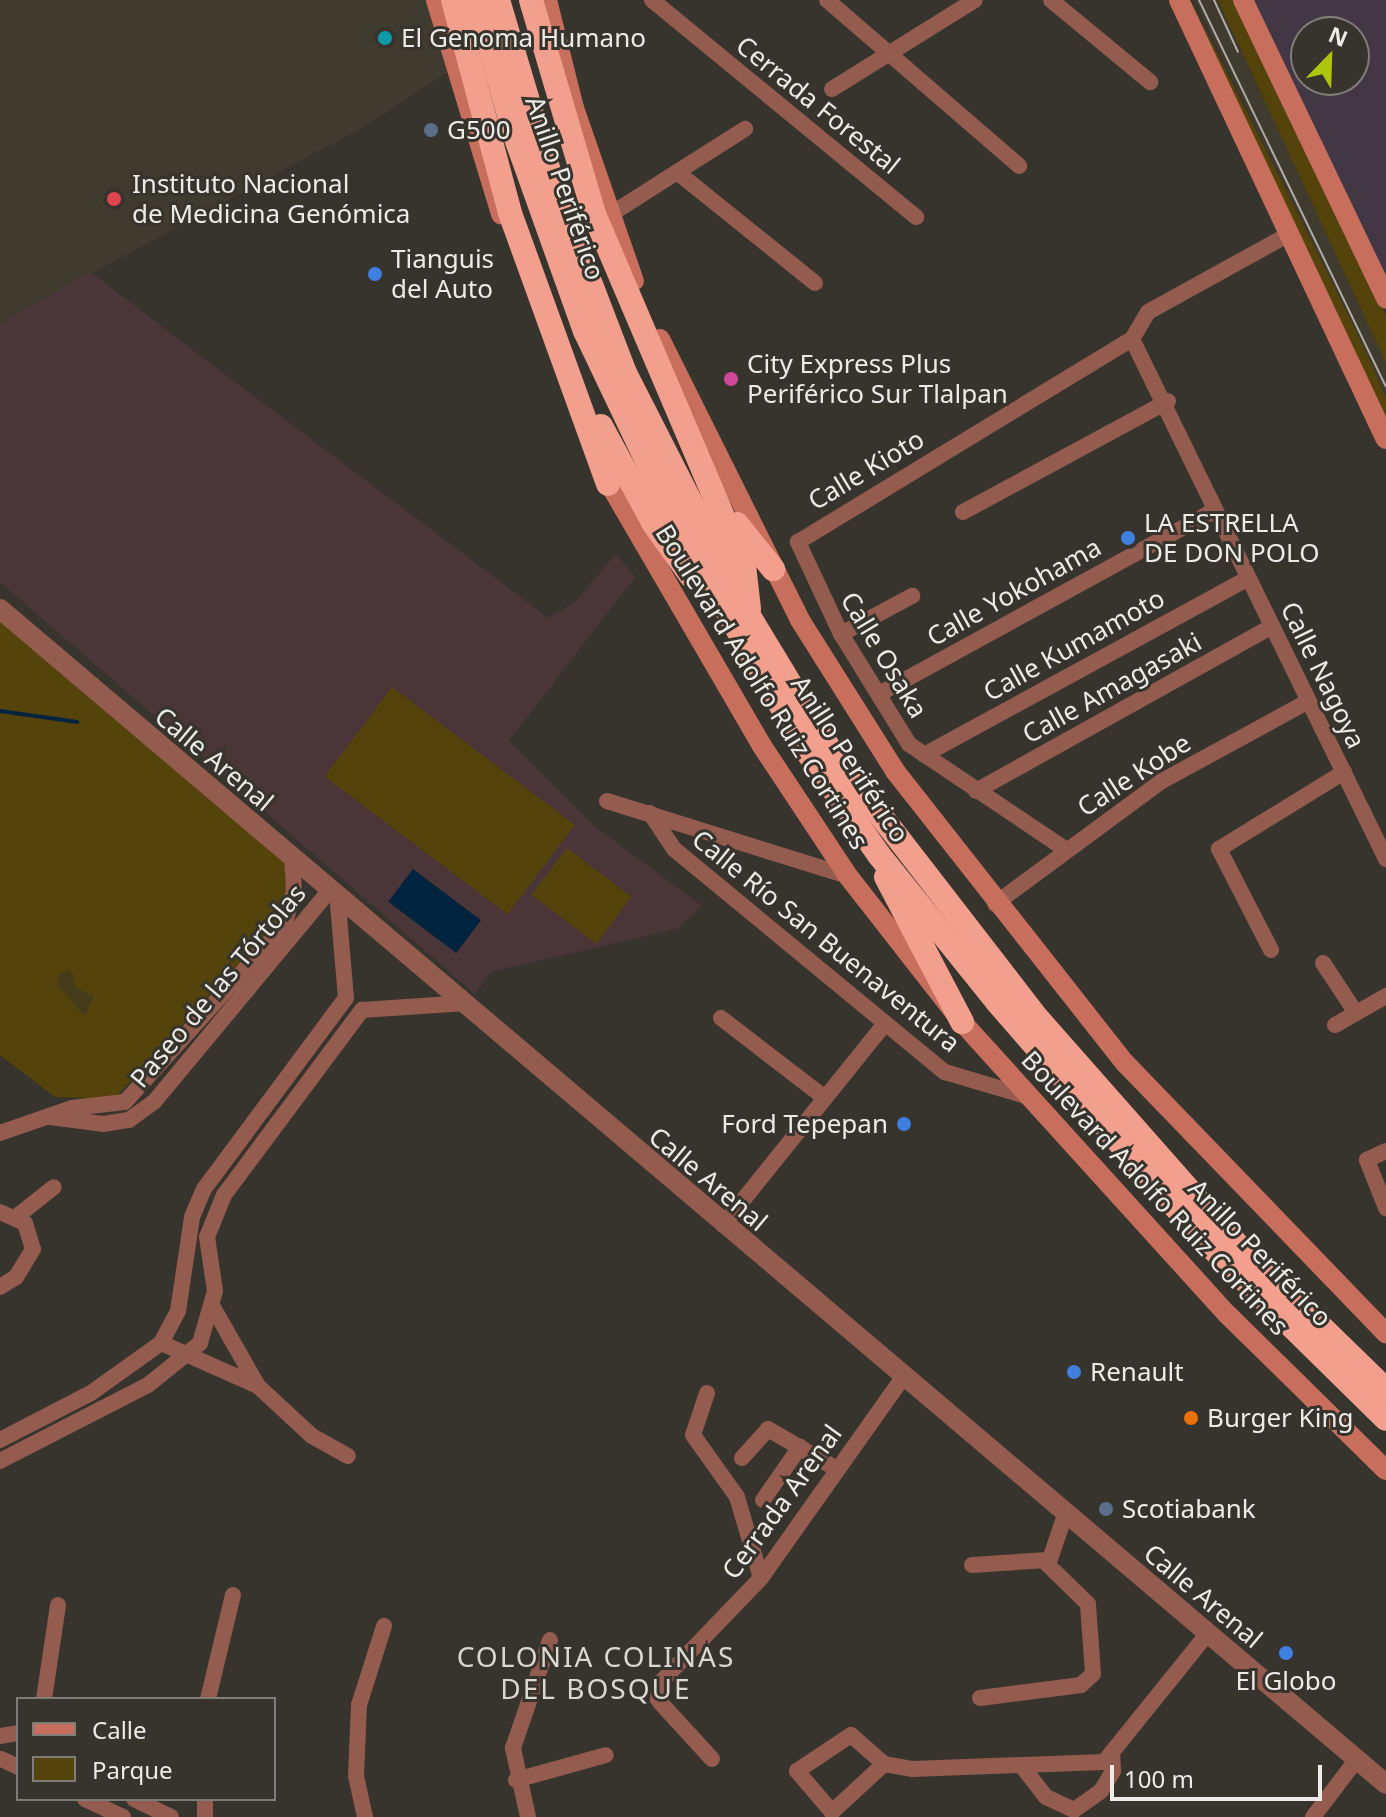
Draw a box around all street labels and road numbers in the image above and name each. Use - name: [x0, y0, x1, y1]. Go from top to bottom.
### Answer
- street label: Cerrada Forestal: [730, 30, 906, 180]
- street label: Anillo Periférico: [519, 92, 611, 284]
- street label: Calle Kioto: [802, 423, 930, 517]
- street label: Boulevard Adolfo Ruiz Cortines: [649, 519, 875, 855]
- street label: Calle Yokohama: [922, 531, 1106, 653]
- street label: Calle Kumamoto: [978, 582, 1170, 708]
- street label: Calle Osaka: [834, 586, 934, 724]
- street label: Calle Nagoya: [1274, 597, 1372, 753]
- street label: Calle Amagasaki: [1017, 626, 1207, 750]
- street label: Anillo Periférico: [785, 670, 915, 848]
- street label: Calle Arenal: [149, 701, 279, 817]
- street label: Calle Kobe: [1072, 727, 1196, 823]
- street label: Calle Río San Buenaventura: [686, 823, 966, 1059]
- street label: Paseo de las Tórtolas: [124, 878, 312, 1094]
- street label: Boulevard Adolfo Ruiz Cortines: [1015, 1045, 1295, 1341]
- street label: Calle Arenal: [643, 1121, 773, 1237]
- street label: Anillo Periférico: [1182, 1173, 1338, 1333]
- street label: Cerrada Arenal: [716, 1419, 848, 1585]
- street label: Calle Arenal: [1138, 1538, 1268, 1654]

